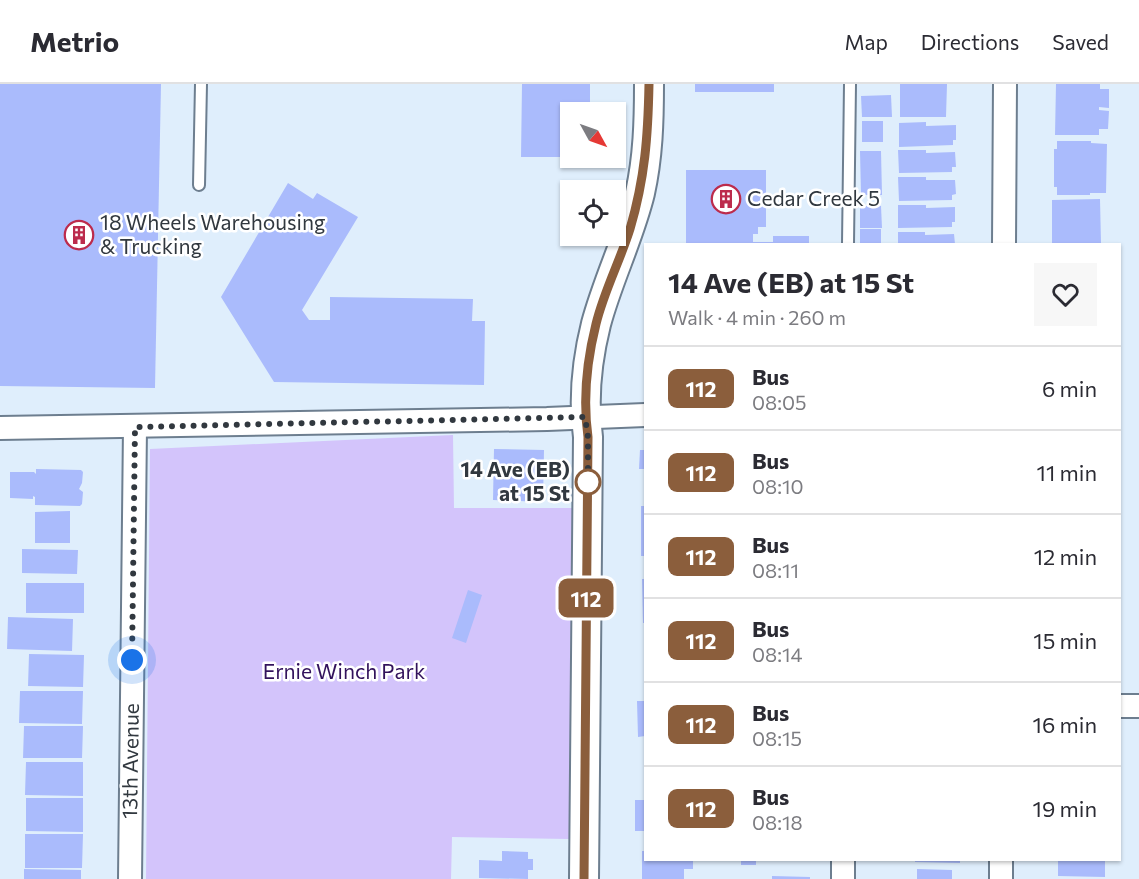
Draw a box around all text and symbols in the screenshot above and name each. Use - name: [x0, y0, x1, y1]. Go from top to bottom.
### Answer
- text: Metrio: [30, 24, 119, 58]
- text: Map: [845, 29, 888, 54]
- text: Directions: [921, 29, 1019, 54]
- text: Saved: [1052, 29, 1109, 54]
- north arrow: [560, 102, 626, 168]
- map controls: [560, 102, 626, 246]
- button: locate: [560, 180, 626, 246]
- building icon: Cedar Creek 5: [710, 183, 742, 215]
- place label: Cedar Creek 5: [747, 185, 880, 210]
- place label: 18 Wheels Warehousing & Trucking: [100, 209, 325, 258]
- building icon: 18 Wheels Warehousing & Trucking: [63, 219, 95, 251]
- button: heart: [1034, 263, 1097, 326]
- text: 14 Ave (EB) at 15 St: [668, 265, 914, 299]
- text: Walk · 4 min · 260 m: [668, 305, 846, 329]
- text: Bus: [752, 363, 789, 390]
- text: 6 min: [1042, 375, 1097, 402]
- text: 112: [686, 376, 716, 401]
- text: 08:05: [752, 390, 806, 414]
- text: Bus: [752, 447, 789, 474]
- place label: 14 Ave (EB) at 15 St: [460, 456, 570, 505]
- text: 11 min: [1037, 459, 1097, 486]
- text: 112: [686, 460, 716, 485]
- marker: 14 Ave (EB) at 15 St: [575, 469, 601, 495]
- text: 08:10: [752, 474, 804, 498]
- text: Bus: [752, 531, 789, 558]
- text: 12 min: [1034, 543, 1097, 570]
- text: 112: [686, 544, 716, 569]
- text: 08:11: [752, 558, 799, 582]
- line badge: 112: [552, 578, 620, 618]
- text: 112: [571, 586, 601, 611]
- text: Bus: [752, 615, 789, 642]
- text: 15 min: [1033, 627, 1097, 654]
- text: 112: [686, 628, 716, 653]
- text: 08:14: [752, 642, 802, 666]
- your location: [117, 645, 147, 675]
- park label: Ernie Winch Park: [263, 658, 425, 683]
- text: Bus: [752, 699, 789, 726]
- street label: 13th Avenue: [116, 703, 143, 819]
- text: 16 min: [1033, 711, 1097, 738]
- text: 112: [686, 712, 716, 737]
- text: 08:15: [752, 726, 802, 750]
- text: Bus: [752, 783, 789, 810]
- text: 19 min: [1033, 795, 1097, 822]
- text: 112: [686, 796, 716, 821]
- text: 08:18: [752, 810, 803, 834]

